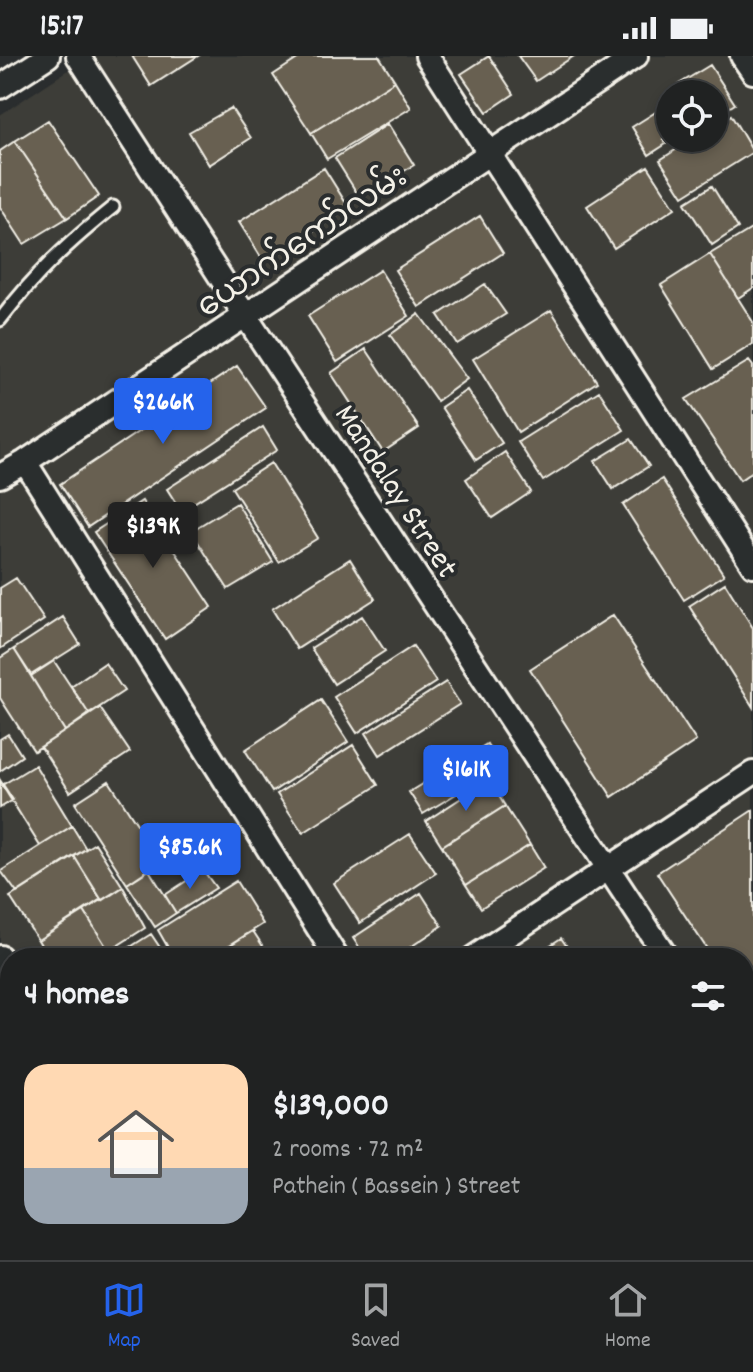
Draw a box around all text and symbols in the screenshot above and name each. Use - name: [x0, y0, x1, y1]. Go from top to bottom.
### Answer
- text: 15:17: [40, 7, 84, 50]
- map controls: [656, 80, 728, 152]
- button: locate: [656, 80, 728, 152]
- street label: ယောက်ကော်လမ်း: [186, 152, 418, 332]
- pin: $266K: [107, 378, 219, 446]
- text: $266K: [132, 385, 194, 422]
- street label: Mandalay Street: [320, 397, 467, 589]
- pin: $139K: [97, 502, 209, 570]
- text: $139K: [126, 509, 180, 546]
- pin: $161K: [410, 745, 522, 813]
- text: $161K: [441, 752, 491, 789]
- pin: $85.6K: [125, 823, 255, 891]
- text: $85.6K: [158, 830, 222, 867]
- text: 4 homes: [24, 972, 129, 1021]
- icon: filters: [686, 974, 730, 1018]
- text: $139,000: [272, 1083, 389, 1132]
- icon: home: [88, 1096, 184, 1192]
- text: 2 rooms · 72 m²: [272, 1132, 423, 1169]
- text: Pathein ( Bassein ) Street: [272, 1169, 520, 1206]
- tab: Map: [102, 1278, 146, 1357]
- tab: Saved: [351, 1278, 400, 1357]
- tab: Home: [605, 1278, 651, 1357]

